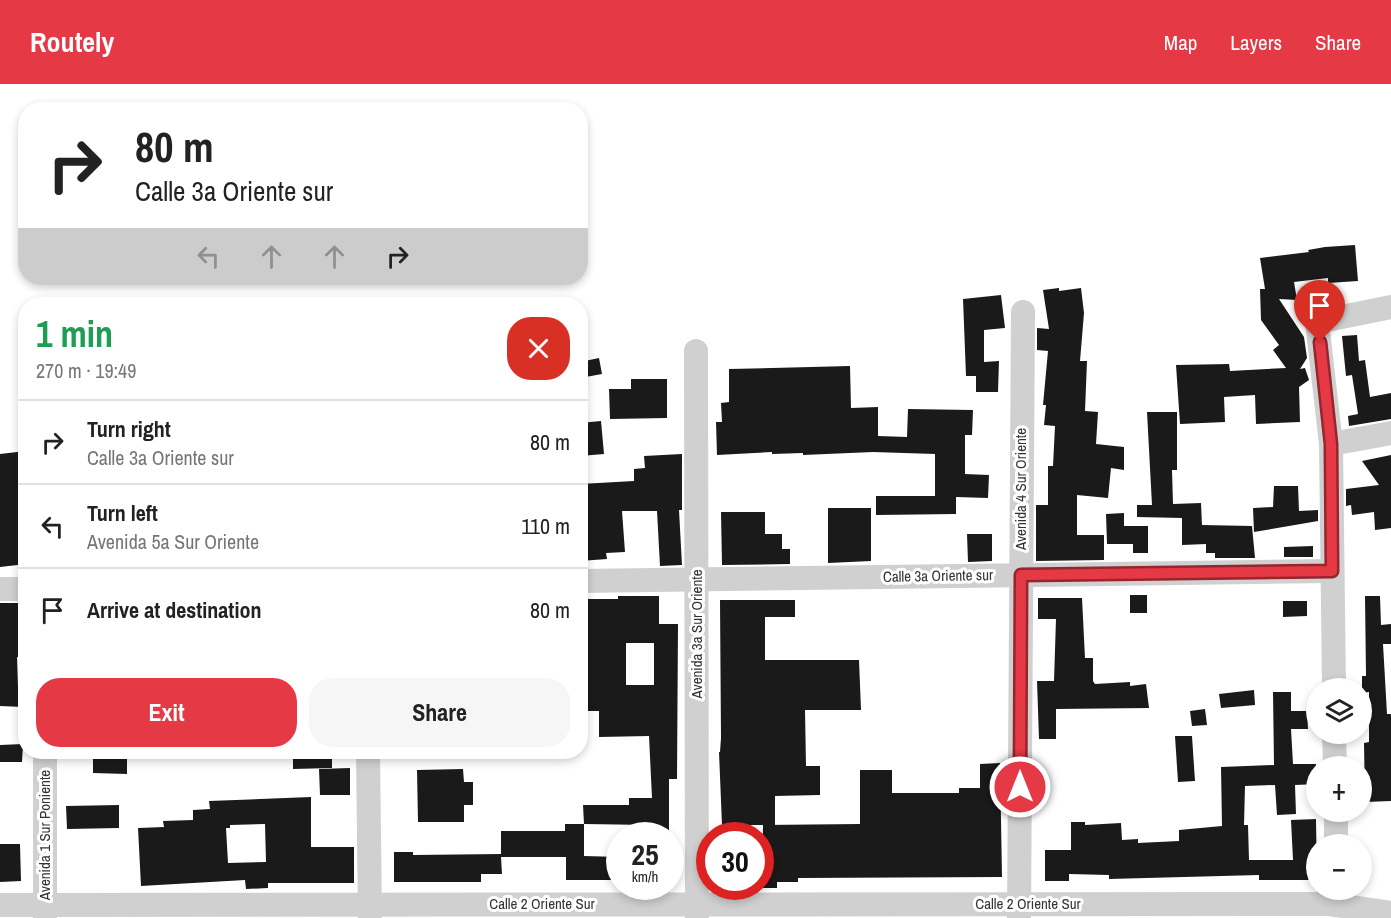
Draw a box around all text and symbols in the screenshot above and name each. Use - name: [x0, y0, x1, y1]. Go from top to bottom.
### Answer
- text: Routely: [30, 23, 114, 61]
- text: Map: [1164, 28, 1197, 57]
- text: Layers: [1230, 28, 1282, 57]
- text: Share: [1315, 28, 1361, 57]
- text: 80 m: [135, 119, 214, 175]
- icon: right: [36, 126, 114, 204]
- text: Calle 3a Oriente sur: [135, 173, 333, 209]
- icon: left: [192, 240, 225, 273]
- icon: ahead: [255, 240, 288, 273]
- icon: ahead: [318, 240, 351, 273]
- icon: right: [381, 240, 414, 273]
- pin: [1294, 280, 1345, 342]
- icon: arrive: [1303, 289, 1336, 322]
- text: 1 min: [36, 310, 113, 358]
- button: close: [507, 317, 570, 380]
- text: 270 m · 19:49: [36, 357, 136, 384]
- text: Turn right: [87, 414, 171, 444]
- icon: right: [36, 426, 69, 459]
- text: 80 m: [530, 427, 570, 457]
- street label: Avenida 4 Sur Oriente: [1010, 428, 1031, 551]
- text: Calle 3a Oriente sur: [87, 444, 234, 471]
- text: Turn left: [87, 498, 158, 528]
- icon: left: [36, 510, 69, 543]
- text: 110 m: [521, 511, 570, 541]
- text: Avenida 5a Sur Oriente: [87, 528, 259, 555]
- street label: Calle 3a Oriente sur: [883, 564, 993, 587]
- street label: Avenida 3a Sur Oriente: [686, 569, 707, 700]
- icon: arrive: [36, 594, 69, 627]
- text: Arrive at destination: [87, 595, 261, 625]
- text: 80 m: [530, 595, 570, 625]
- button: Exit: [36, 678, 297, 747]
- button: Share: [309, 678, 570, 747]
- map controls: [1306, 678, 1372, 900]
- button: layers: [1306, 678, 1372, 744]
- position arrow: [988, 755, 1052, 819]
- button: +: [1306, 756, 1372, 822]
- street label: Avenida 1 Sur Poniente: [34, 770, 55, 901]
- speed limit sign: 30: [696, 822, 774, 900]
- text: 25: [631, 834, 659, 874]
- button: −: [1306, 834, 1372, 900]
- text: km/h: [632, 866, 658, 887]
- street label: Calle 2 Oriente Sur: [489, 893, 595, 914]
- street label: Calle 2 Oriente Sur: [975, 893, 1081, 914]

